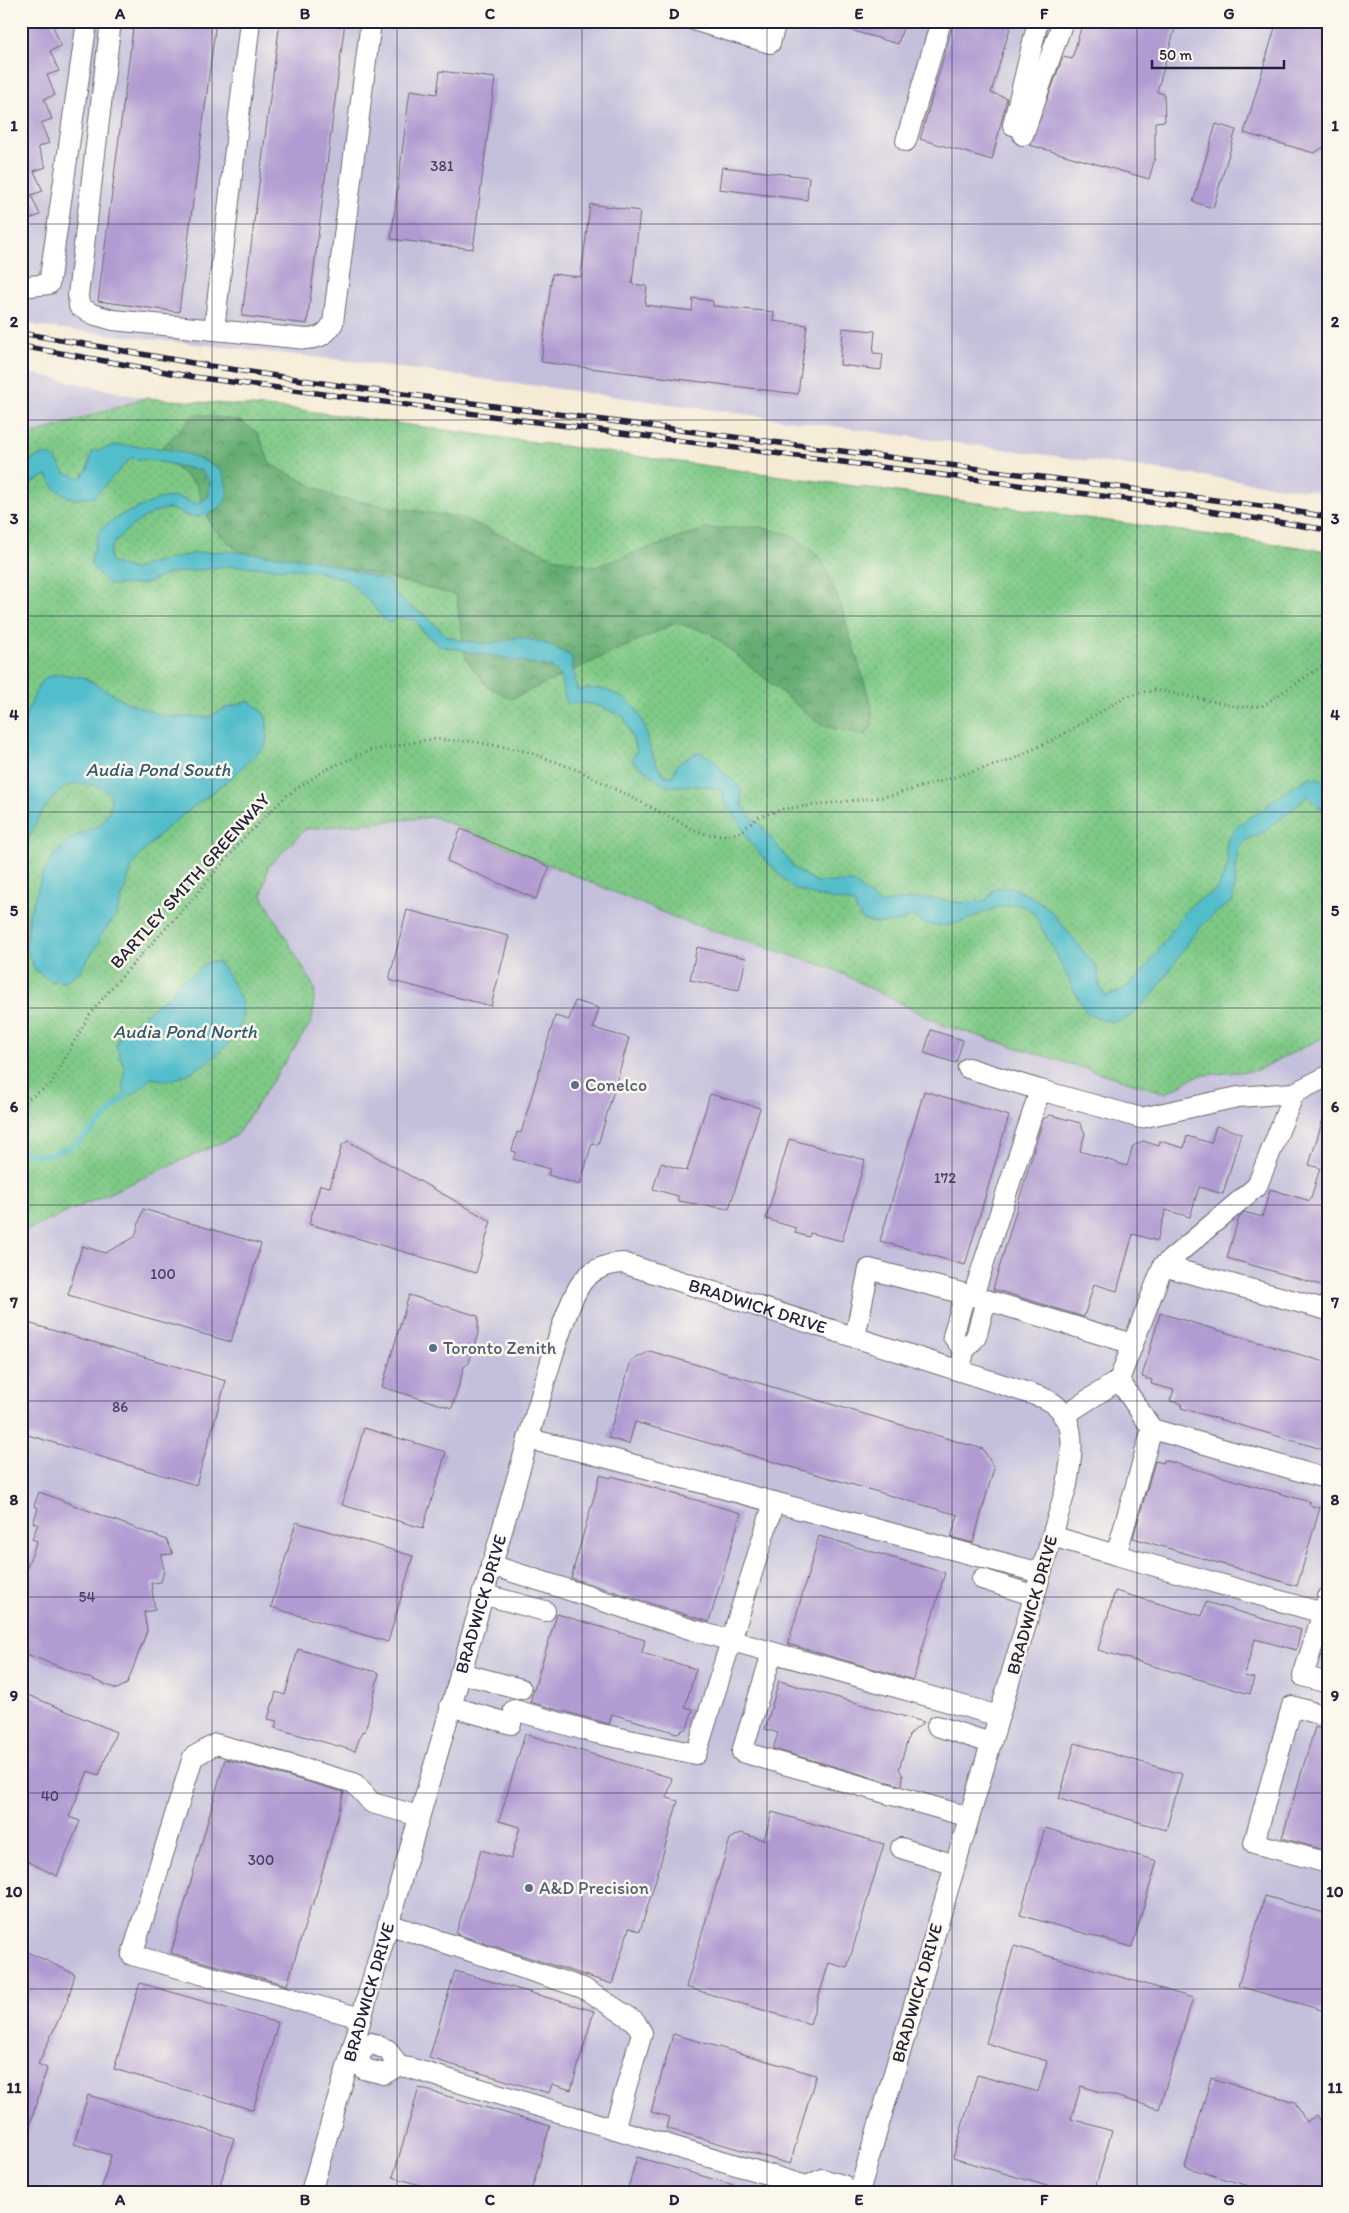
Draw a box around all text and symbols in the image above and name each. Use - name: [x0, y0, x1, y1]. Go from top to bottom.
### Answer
- text: A: [114, 4, 126, 23]
- text: B: [300, 4, 311, 23]
- text: C: [485, 4, 496, 23]
- text: D: [669, 4, 680, 23]
- text: E: [855, 4, 864, 23]
- text: F: [1040, 4, 1049, 23]
- text: G: [1223, 4, 1235, 23]
- scale bar: [1152, 38, 1284, 70]
- text: 50 m: [1159, 46, 1192, 64]
- text: 1: [10, 116, 18, 135]
- text: 1: [1331, 116, 1339, 135]
- house number: 381: [430, 157, 454, 175]
- text: 2: [10, 312, 19, 331]
- text: 2: [1331, 312, 1340, 331]
- text: 3: [10, 509, 19, 528]
- text: 3: [1331, 509, 1340, 528]
- text: 4: [9, 705, 19, 724]
- text: 4: [1330, 705, 1340, 724]
- water label: Audia Pond South: [86, 758, 231, 781]
- street label: BARTLEY SMITH GREENWAY: [105, 788, 275, 973]
- text: 5: [10, 901, 19, 920]
- text: 5: [1331, 901, 1340, 920]
- water label: Audia Pond North: [113, 1020, 258, 1043]
- place label: Conelco: [585, 1074, 647, 1096]
- marker: Conelco: [569, 1079, 581, 1091]
- text: 6: [10, 1097, 19, 1116]
- text: 6: [1331, 1097, 1340, 1116]
- house number: 172: [934, 1169, 956, 1187]
- house number: 100: [150, 1265, 176, 1283]
- street label: BRADWICK DRIVE: [686, 1274, 830, 1339]
- text: 7: [9, 1293, 18, 1312]
- text: 7: [1330, 1293, 1339, 1312]
- place label: Toronto Zenith: [443, 1337, 557, 1359]
- marker: Toronto Zenith: [427, 1342, 439, 1354]
- house number: 86: [112, 1398, 128, 1416]
- text: 8: [10, 1490, 19, 1509]
- text: 8: [1331, 1490, 1340, 1509]
- street label: BRADWICK DRIVE: [450, 1532, 511, 1676]
- street label: BRADWICK DRIVE: [1002, 1533, 1062, 1677]
- house number: 54: [79, 1588, 95, 1606]
- text: 9: [10, 1686, 18, 1705]
- text: 9: [1331, 1686, 1339, 1705]
- house number: 40: [41, 1787, 59, 1805]
- house number: 300: [248, 1851, 274, 1869]
- place label: A&D Precision: [539, 1877, 649, 1899]
- text: 10: [5, 1882, 23, 1901]
- marker: A&D Precision: [523, 1882, 535, 1894]
- text: 10: [1326, 1882, 1344, 1901]
- street label: BRADWICK DRIVE: [338, 1920, 399, 2064]
- street label: BRADWICK DRIVE: [887, 1921, 947, 2065]
- text: 11: [7, 2078, 22, 2097]
- text: 11: [1328, 2078, 1343, 2097]
- text: A: [114, 2190, 126, 2209]
- text: B: [300, 2190, 311, 2209]
- text: C: [485, 2190, 496, 2209]
- text: D: [669, 2190, 680, 2209]
- text: E: [855, 2190, 864, 2209]
- text: F: [1040, 2190, 1049, 2209]
- text: G: [1223, 2190, 1235, 2209]

